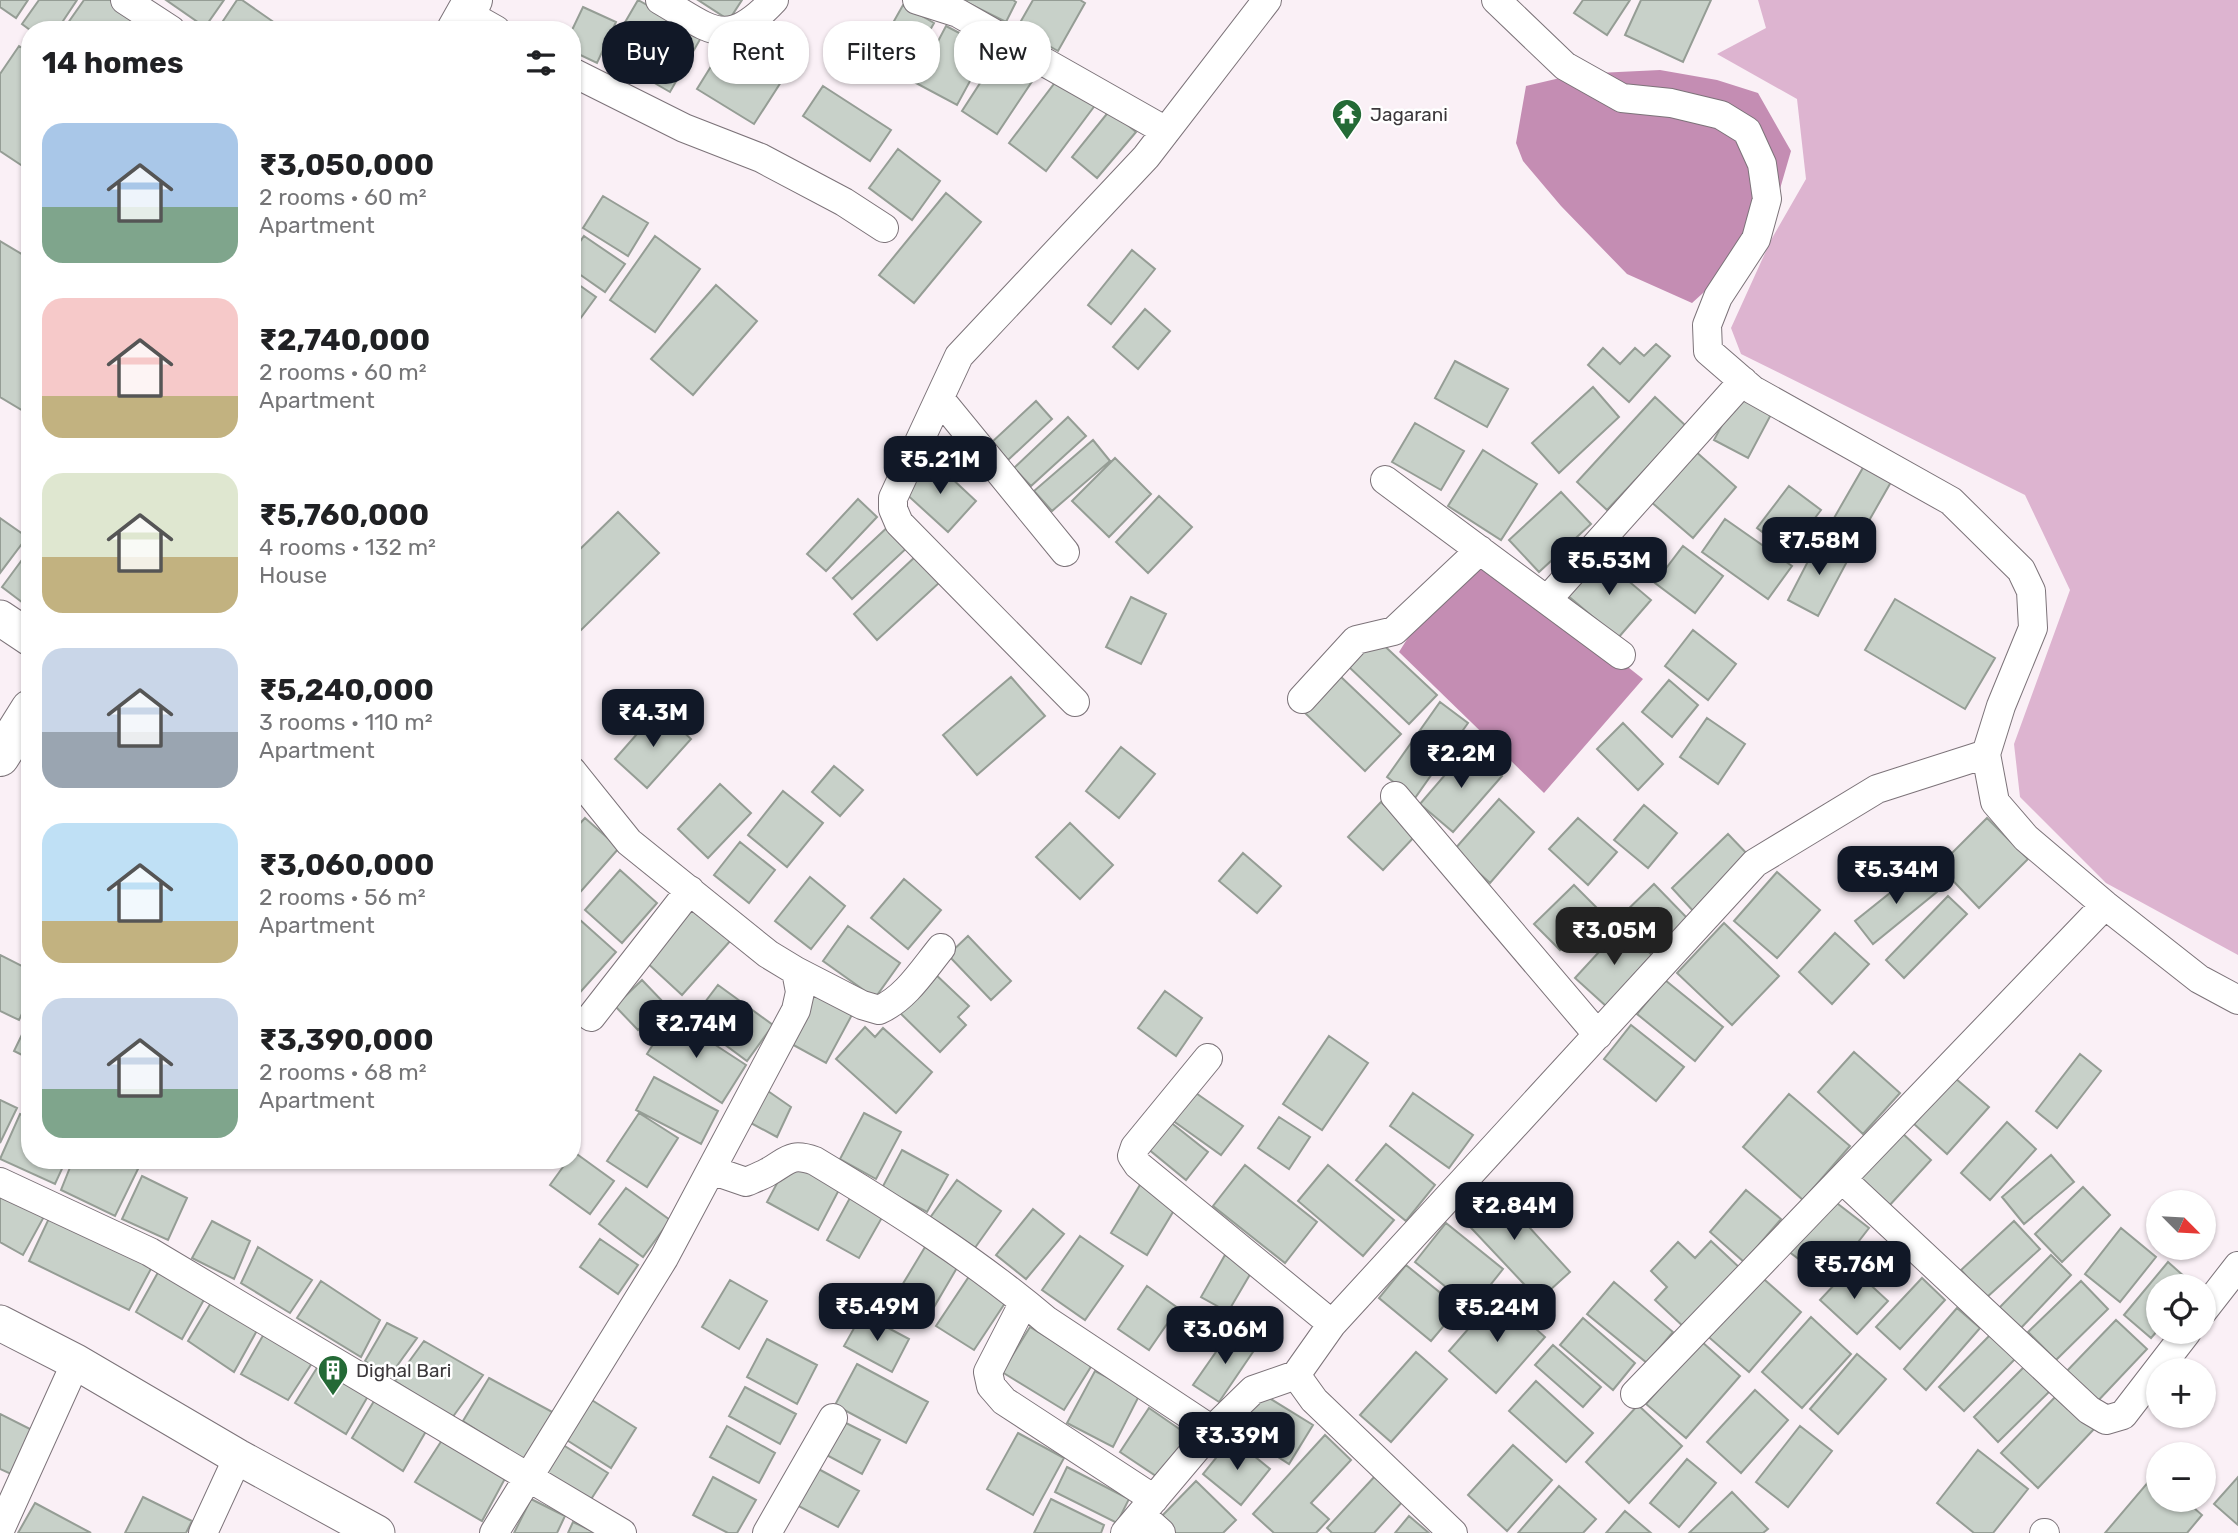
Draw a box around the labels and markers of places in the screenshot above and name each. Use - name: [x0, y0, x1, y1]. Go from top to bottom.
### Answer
- temple icon: Jagarani: [1330, 97, 1364, 141]
- place label: Jagarani: [1370, 103, 1448, 126]
- pin: ₹5.21M: [883, 436, 997, 496]
- pin: ₹7.58M: [1762, 518, 1876, 577]
- pin: ₹5.53M: [1552, 538, 1666, 597]
- pin: ₹4.3M: [604, 690, 702, 749]
- pin: ₹2.2M: [1412, 730, 1510, 790]
- pin: ₹5.34M: [1839, 846, 1953, 906]
- pin: ₹3.05M: [1557, 908, 1671, 967]
- pin: ₹2.74M: [639, 1000, 753, 1060]
- pin: ₹2.84M: [1457, 1182, 1571, 1242]
- pin: ₹5.76M: [1797, 1242, 1911, 1301]
- pin: ₹5.49M: [820, 1284, 934, 1343]
- pin: ₹5.24M: [1440, 1284, 1554, 1344]
- pin: ₹3.06M: [1168, 1306, 1282, 1366]
- building icon: Dighal Bari: [316, 1353, 350, 1397]
- place label: Dighal Bari: [356, 1359, 451, 1382]
- pin: ₹3.39M: [1180, 1412, 1294, 1472]

